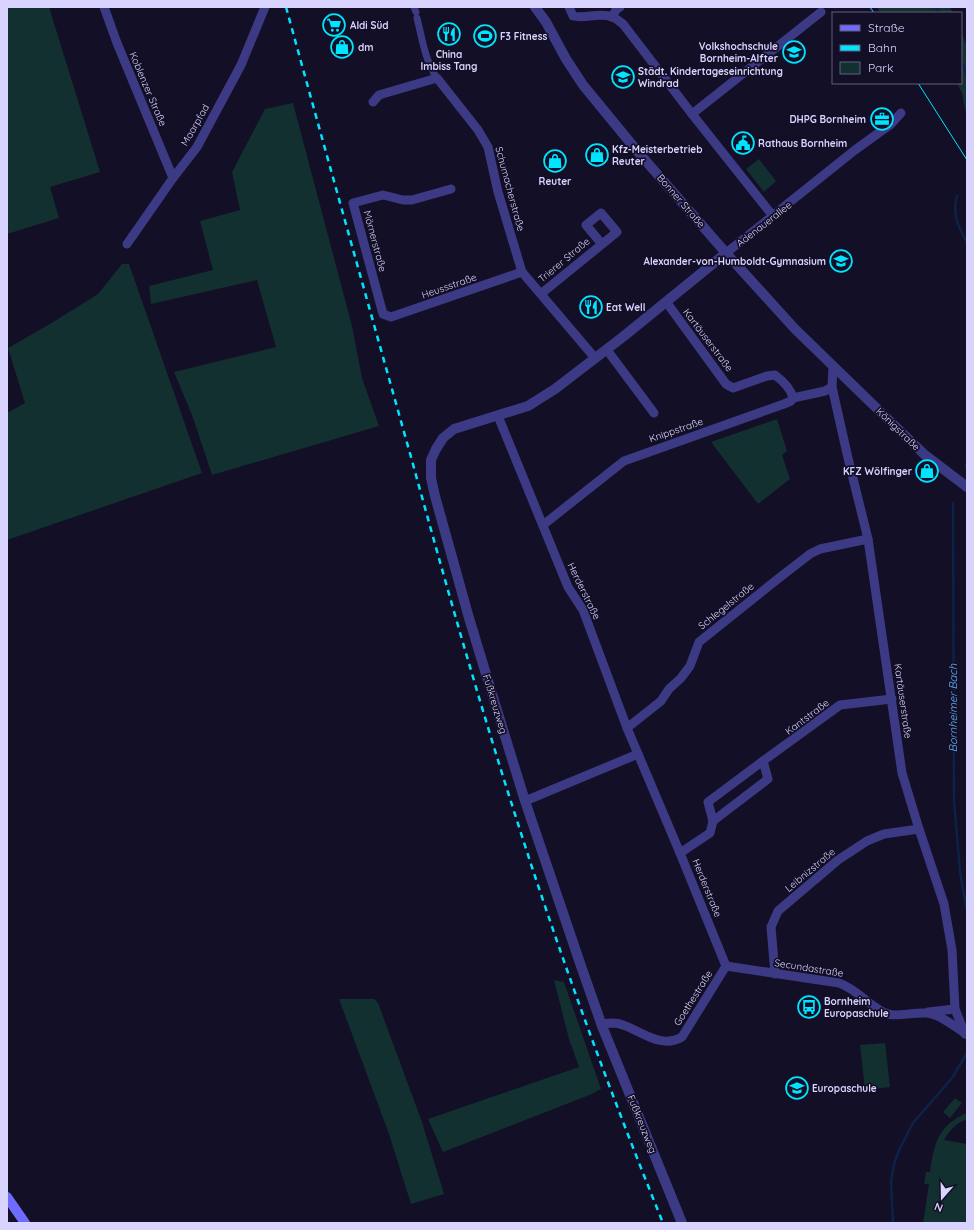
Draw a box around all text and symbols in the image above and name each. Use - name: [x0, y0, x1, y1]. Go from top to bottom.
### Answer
- supermarket icon: Aldi Süd: [321, 12, 347, 38]
- legend: [832, 12, 962, 84]
- place label: Aldi Süd: [350, 19, 389, 32]
- text: Straße: [868, 20, 905, 35]
- restaurant icon: China Imbiss Tang: [436, 21, 462, 47]
- sports icon: F3 Fitness: [472, 23, 498, 49]
- place label: F3 Fitness: [500, 30, 548, 43]
- shop icon: dm: [329, 34, 355, 60]
- school or university icon: Volkshochschule Bornheim-Alfter: [781, 39, 807, 65]
- place label: Volkshochschule Bornheim-Alfter: [699, 40, 779, 65]
- text: Bahn: [868, 40, 897, 55]
- place label: dm: [358, 41, 374, 54]
- place label: China Imbiss Tang: [421, 48, 477, 73]
- street label: Koblenzer Straße: [126, 50, 170, 129]
- text: Park: [868, 60, 893, 75]
- school or university icon: Städt. Kindertageseinrichtung Windrad: [610, 64, 636, 90]
- place label: Städt. Kindertageseinrichtung Windrad: [638, 65, 783, 90]
- street label: Maarpfad: [178, 102, 212, 148]
- office icon: DHPG Bornheim: [869, 106, 895, 132]
- place label: DHPG Bornheim: [789, 113, 866, 126]
- public building icon: Rathaus Bornheim: [730, 130, 756, 156]
- place label: Rathaus Bornheim: [758, 137, 847, 150]
- shop icon: Kfz-Meisterbetrieb Reuter: [584, 142, 610, 168]
- place label: Kfz-Meisterbetrieb Reuter: [612, 143, 702, 168]
- street label: Schumacherstraße: [492, 145, 528, 233]
- shop icon: Reuter: [542, 148, 568, 174]
- street label: Bonner Straße: [654, 172, 708, 231]
- place label: Reuter: [539, 175, 572, 188]
- street label: Adenauerallee: [734, 198, 795, 250]
- street label: Mörnerstraße: [361, 209, 390, 273]
- street label: Trierer Straße: [536, 234, 593, 285]
- school or university icon: Alexander-von-Humboldt-Gymnasium: [828, 248, 854, 274]
- place label: Alexander-von-Humboldt-Gymnasium: [644, 255, 826, 268]
- street label: Heussstraße: [420, 270, 479, 302]
- restaurant icon: Eat Well: [578, 294, 604, 320]
- place label: Eat Well: [606, 301, 645, 314]
- street label: Kartäuserstraße: [680, 306, 736, 374]
- street label: Königstraße: [873, 405, 923, 454]
- street label: Knippstraße: [647, 415, 705, 445]
- shop icon: KFZ Wölfinger: [914, 458, 940, 484]
- place label: KFZ Wölfinger: [843, 465, 913, 478]
- street label: Herderstraße: [565, 560, 604, 622]
- street label: Schlegelstraße: [696, 579, 757, 632]
- street label: Kartäuserstraße: [891, 663, 915, 740]
- water label: Bornheimer Bach: [946, 663, 960, 752]
- street label: Fußkreuzweg: [480, 673, 510, 735]
- street label: Kantstraße: [782, 696, 832, 738]
- street label: Leibnizstraße: [782, 845, 838, 895]
- street label: Herderstraße: [689, 857, 725, 919]
- street label: Secundastraße: [774, 956, 845, 980]
- street label: Goethestraße: [671, 968, 715, 1028]
- bus stop icon: Bornheim Europaschule: [796, 994, 822, 1020]
- place label: Bornheim Europaschule: [824, 995, 889, 1020]
- school or university icon: Europaschule: [784, 1075, 810, 1101]
- place label: Europaschule: [812, 1082, 877, 1095]
- street label: Fußkreuzweg: [624, 1093, 660, 1155]
- north arrow: [922, 1178, 962, 1218]
- text: N: [932, 1199, 945, 1215]

